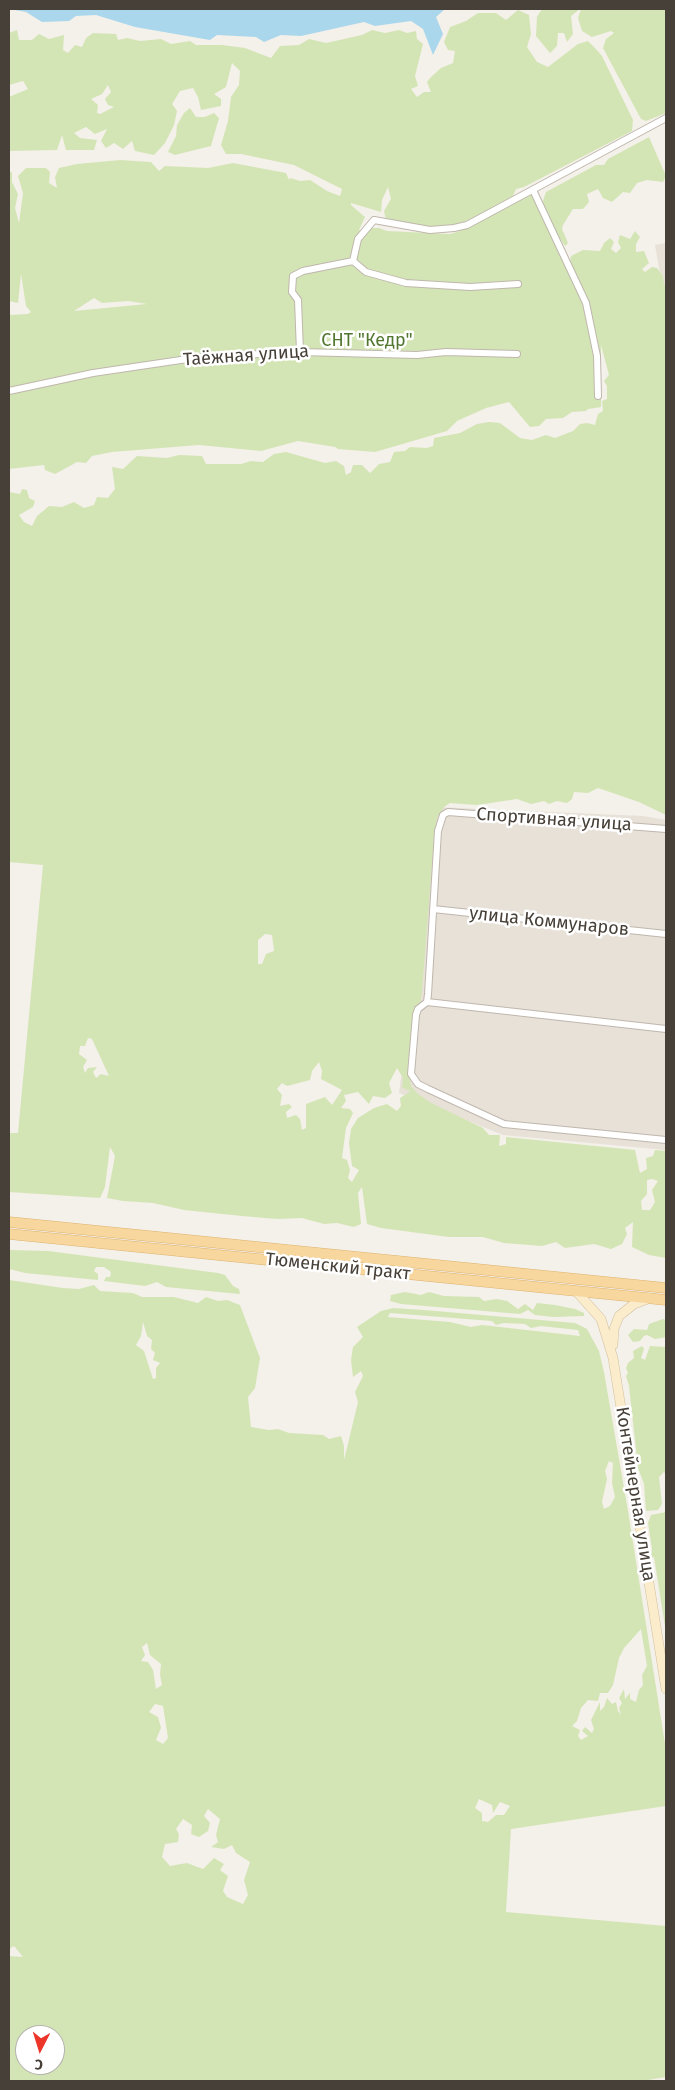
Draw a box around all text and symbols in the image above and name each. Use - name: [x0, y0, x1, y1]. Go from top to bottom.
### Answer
- park label: СНТ "Кедр": [321, 330, 413, 352]
- street label: Таёжная улица: [182, 341, 310, 371]
- street label: Спортивная улица: [476, 804, 632, 836]
- street label: улица Коммунаров: [468, 903, 630, 941]
- street label: Тюменский тракт: [264, 1249, 412, 1285]
- street label: Контейнерная улица: [611, 1405, 659, 1583]
- north arrow: [15, 2025, 65, 2075]
- text: С: [34, 2056, 43, 2073]

